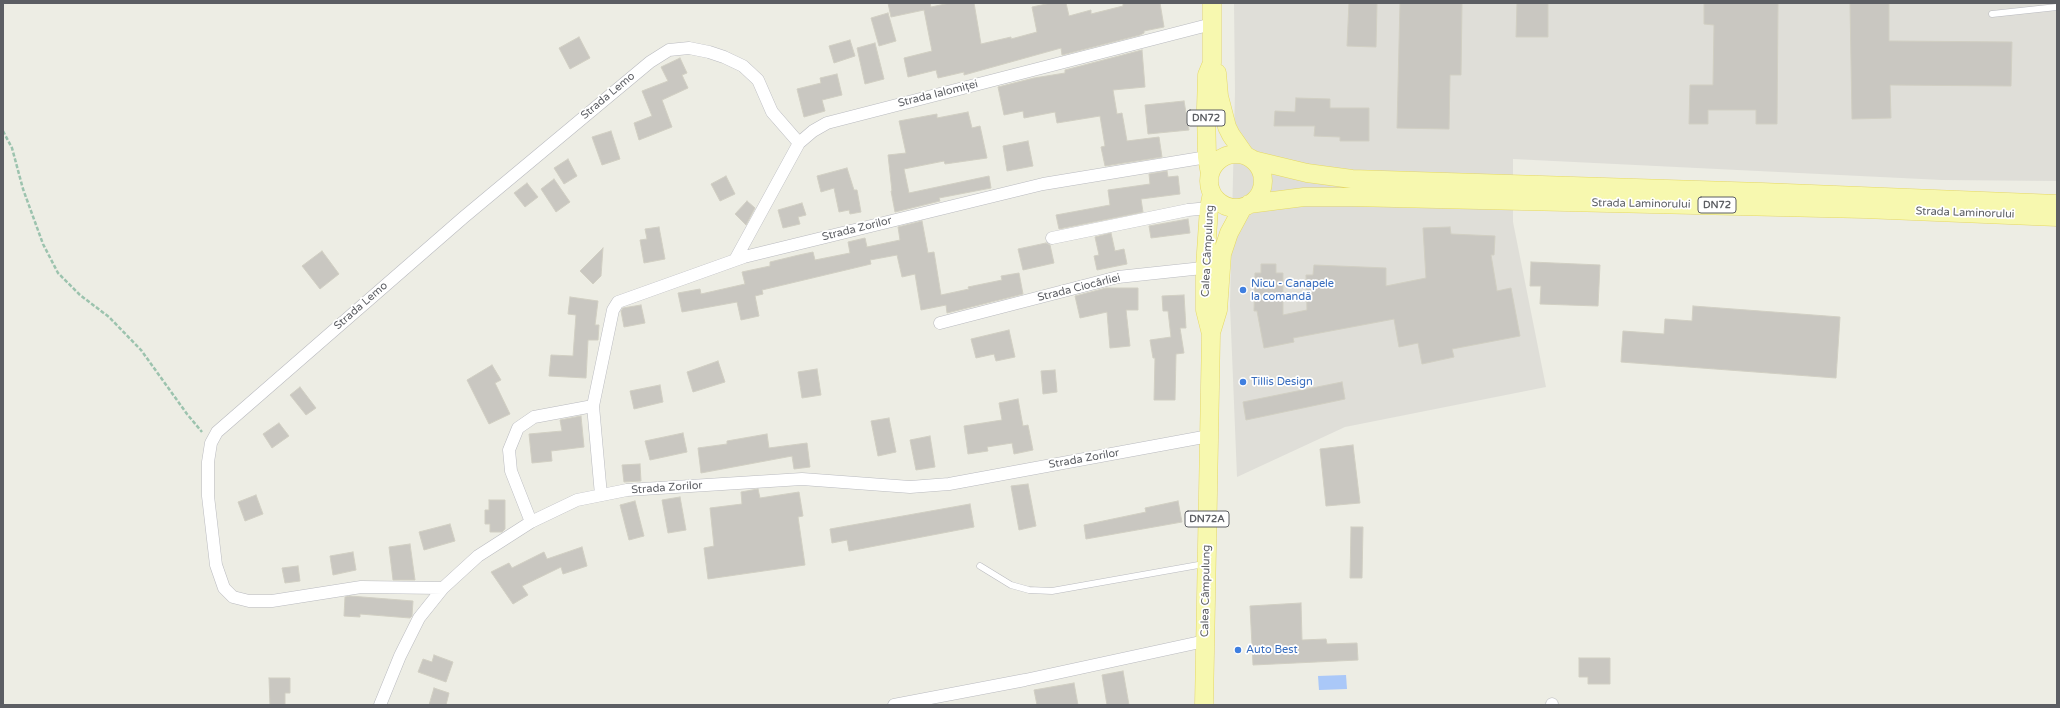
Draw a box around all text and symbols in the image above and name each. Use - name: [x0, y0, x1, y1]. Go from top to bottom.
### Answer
- street label: Strada Lemo: [578, 70, 638, 122]
- street label: Strada Ialomiței: [897, 78, 979, 110]
- road number: DN72: [1187, 110, 1225, 126]
- street label: Strada Laminorului: [1591, 197, 1691, 211]
- road number: DN72: [1698, 197, 1736, 213]
- street label: Calea Câmpulung: [1199, 204, 1217, 298]
- street label: Strada Laminorului: [1915, 205, 2015, 221]
- street label: Strada Zorilor: [821, 214, 893, 244]
- street label: Strada Ciocârliei: [1036, 271, 1122, 305]
- place label: Nicu - Canapele la comandă: [1251, 277, 1334, 303]
- street label: Strada Lemo: [332, 279, 390, 333]
- marker: Nicu - Canapele la comandă: [1238, 285, 1248, 295]
- place label: Tillis Design: [1251, 375, 1313, 389]
- marker: Tillis Design: [1238, 377, 1248, 387]
- street label: Strada Zorilor: [1048, 446, 1120, 472]
- street label: Strada Zorilor: [631, 479, 703, 497]
- road number: DN72A: [1185, 511, 1229, 527]
- street label: Calea Câmpulung: [1199, 545, 1213, 637]
- place label: Auto Best: [1246, 643, 1298, 657]
- marker: Auto Best: [1233, 645, 1243, 655]

